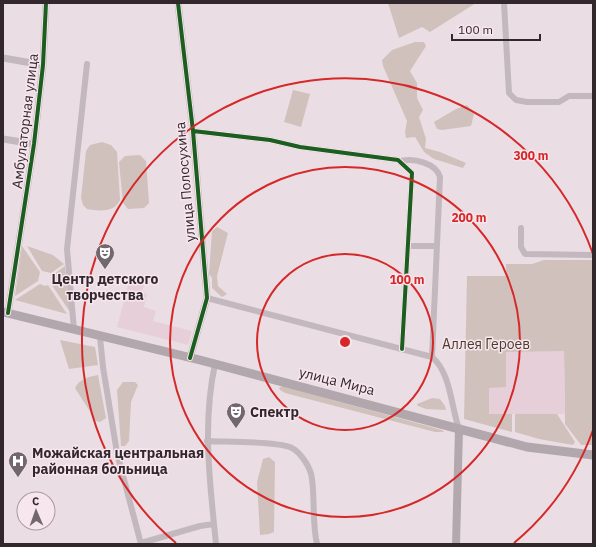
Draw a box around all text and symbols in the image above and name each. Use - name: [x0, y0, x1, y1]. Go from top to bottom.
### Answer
- scale bar: [452, 16, 540, 42]
- text: 100 m: [458, 22, 493, 37]
- street label: Амбулаторная улица: [8, 52, 42, 190]
- street label: улица Полосухина: [171, 121, 199, 243]
- text: 300 m: [513, 148, 549, 163]
- text: 200 m: [451, 210, 487, 225]
- theatre icon: Центр детского творчества: [94, 242, 116, 270]
- place label: Центр детского творчества: [52, 270, 159, 304]
- text: 100 m: [389, 272, 425, 287]
- centre of rings: [338, 335, 352, 349]
- park label: Аллея Героев: [442, 335, 530, 353]
- street label: улица Мира: [297, 363, 377, 399]
- theatre icon: Спектр: [225, 401, 247, 429]
- place label: Спектр: [250, 403, 299, 421]
- place label: Можайская центральная районная больница: [32, 444, 204, 478]
- hospital icon: Можайская центральная районная больница: [7, 450, 29, 478]
- north arrow: [16, 491, 56, 531]
- text: С: [32, 494, 39, 508]

